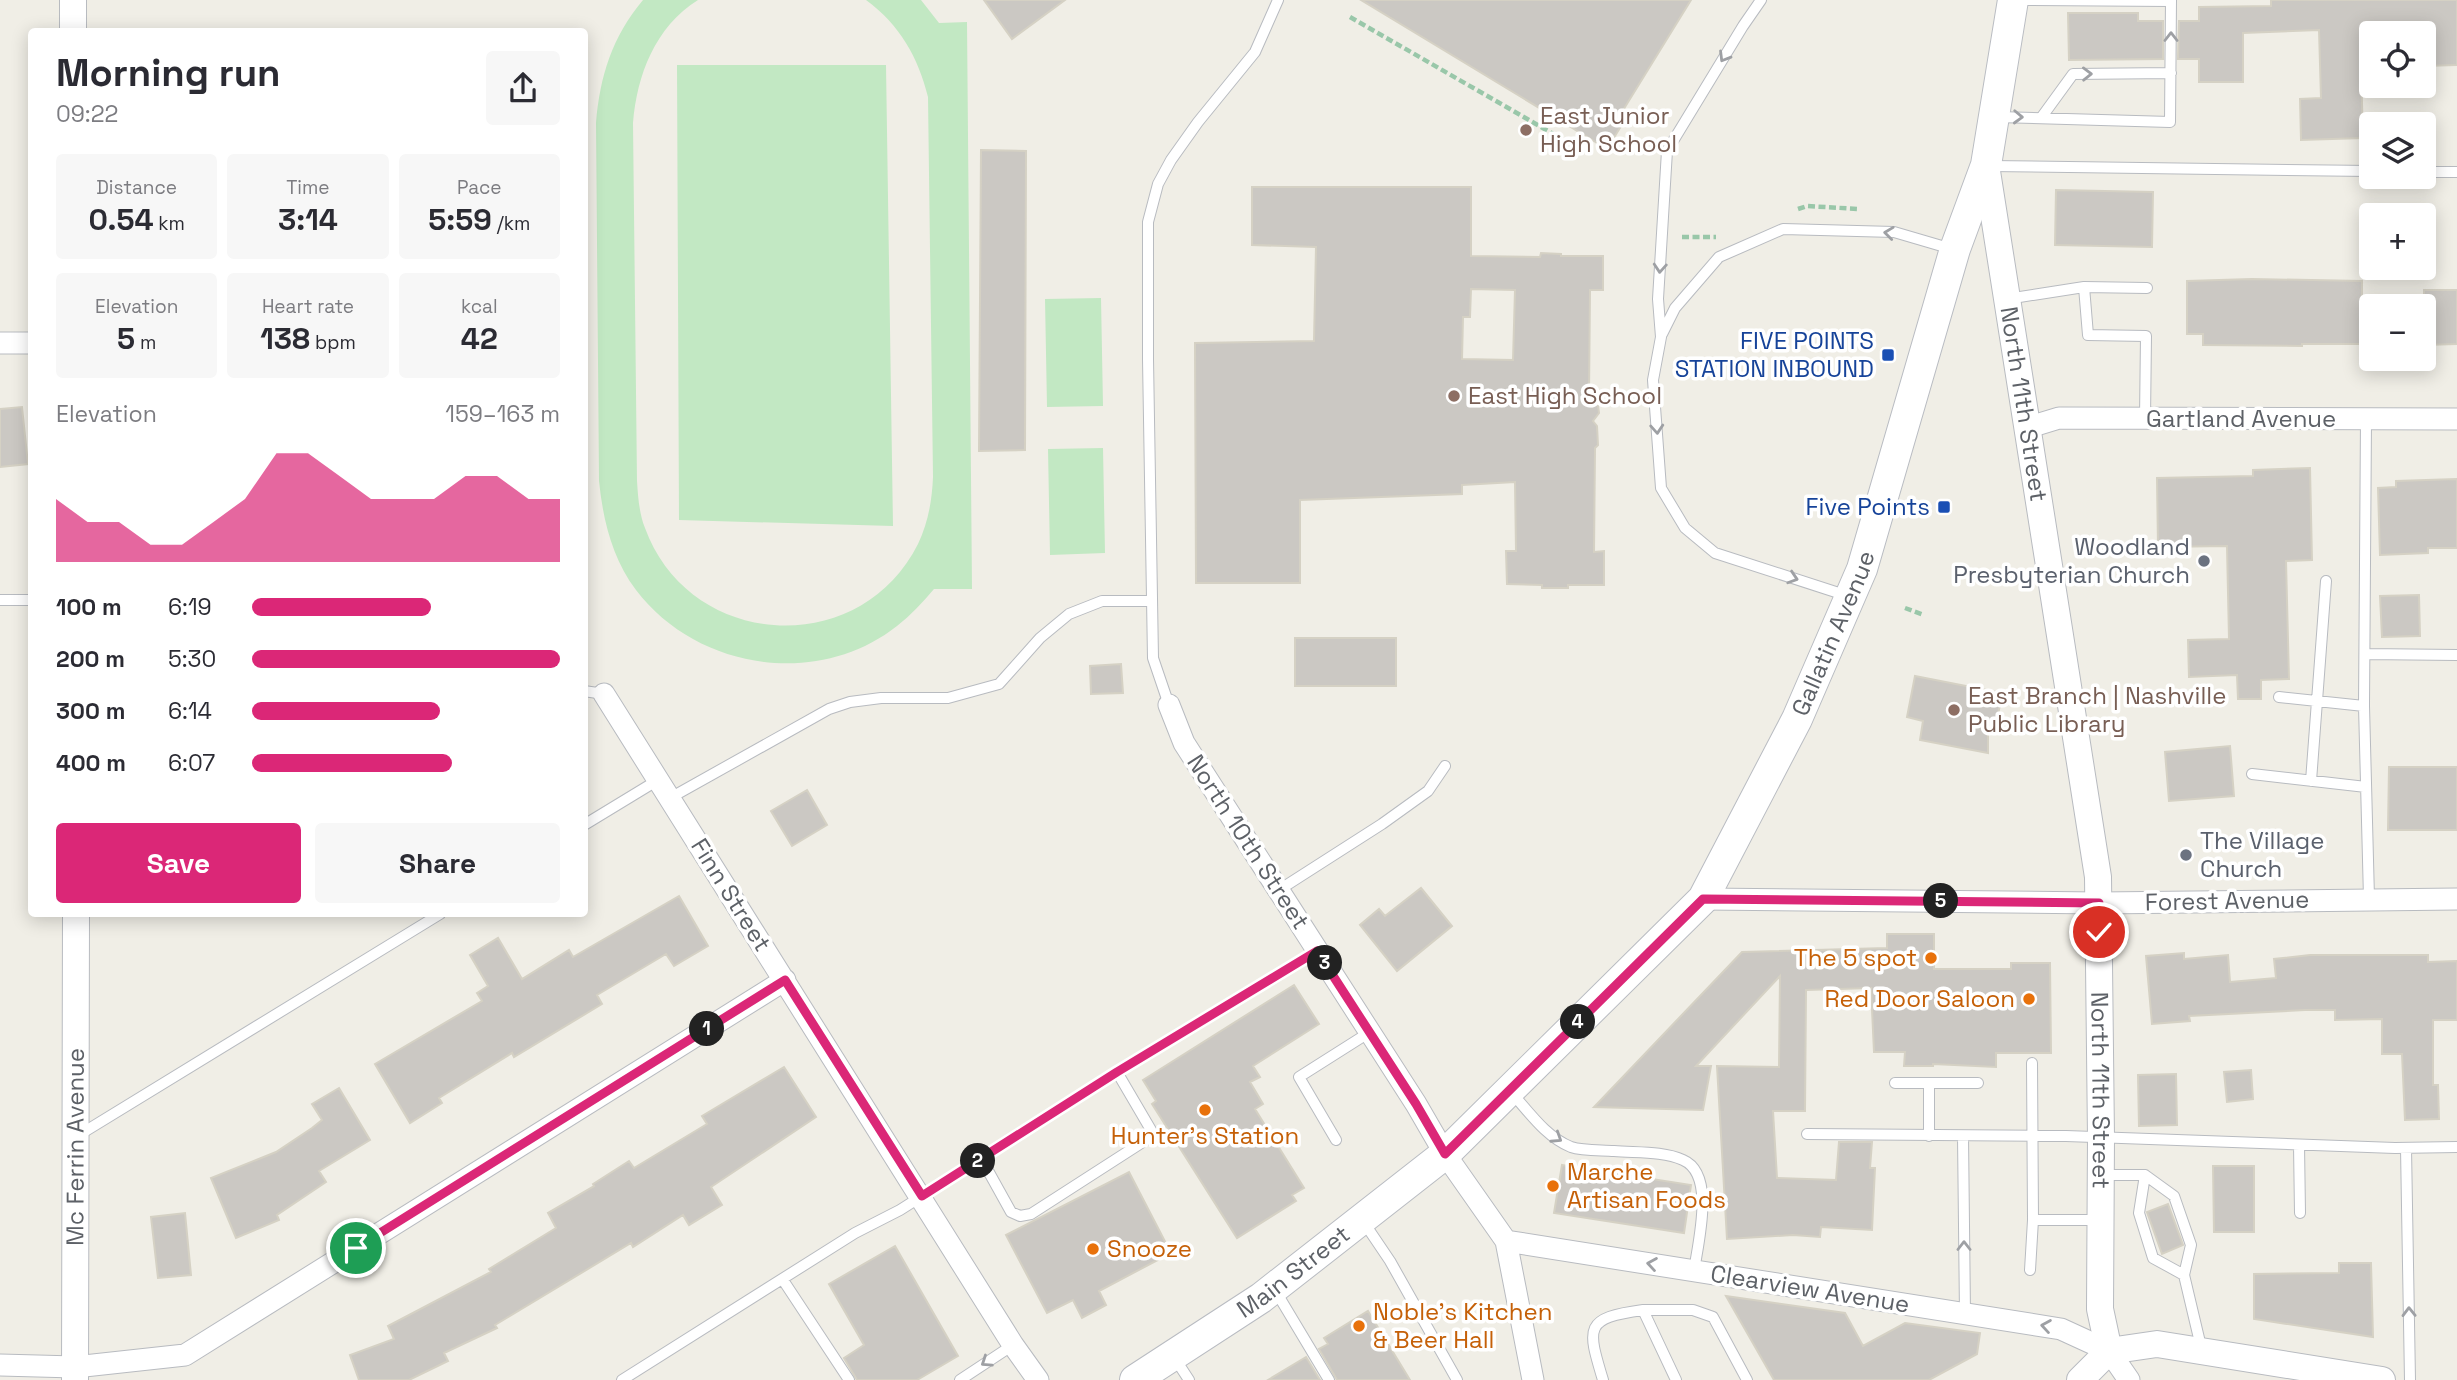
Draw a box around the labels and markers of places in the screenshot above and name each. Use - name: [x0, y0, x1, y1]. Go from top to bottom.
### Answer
- place label: East Junior High School: [1540, 100, 1677, 159]
- marker: East Junior High School: [1518, 122, 1534, 138]
- place label: FIVE POINTS STATION INBOUND: [1675, 325, 1874, 384]
- marker: FIVE POINTS STATION INBOUND: [1880, 347, 1896, 363]
- place label: East High School: [1468, 380, 1662, 411]
- marker: East High School: [1446, 388, 1462, 404]
- place label: Five Points: [1806, 491, 1930, 522]
- marker: Five Points: [1936, 499, 1952, 515]
- place label: Woodland Presbyterian Church: [1953, 531, 2190, 590]
- marker: Woodland Presbyterian Church: [2196, 553, 2212, 569]
- place label: East Branch | Nashville Public Library: [1968, 680, 2226, 739]
- marker: East Branch | Nashville Public Library: [1946, 702, 1962, 718]
- place label: The Village Church: [2200, 825, 2324, 884]
- marker: The Village Church: [2178, 847, 2194, 863]
- pin: 5: [1924, 884, 1958, 918]
- pin: [2069, 902, 2129, 962]
- place label: The 5 spot: [1794, 942, 1917, 973]
- pin: 3: [1308, 946, 1342, 981]
- marker: The 5 spot: [1923, 950, 1939, 966]
- place label: Red Door Saloon: [1824, 983, 2015, 1014]
- marker: Red Door Saloon: [2021, 991, 2037, 1007]
- pin: 4: [1560, 1004, 1596, 1040]
- pin: 1: [690, 1012, 724, 1046]
- marker: Hunter's Station: [1197, 1102, 1213, 1118]
- place label: Hunter's Station: [1111, 1120, 1299, 1151]
- pin: 2: [960, 1144, 996, 1178]
- place label: Marche Artisan Foods: [1567, 1156, 1726, 1215]
- marker: Marche Artisan Foods: [1545, 1178, 1561, 1194]
- pin: [326, 1218, 386, 1278]
- place label: Snooze: [1107, 1233, 1192, 1264]
- marker: Snooze: [1085, 1241, 1101, 1257]
- place label: Noble’s Kitchen & Beer Hall: [1373, 1296, 1552, 1355]
- marker: Noble’s Kitchen & Beer Hall: [1351, 1318, 1367, 1334]

